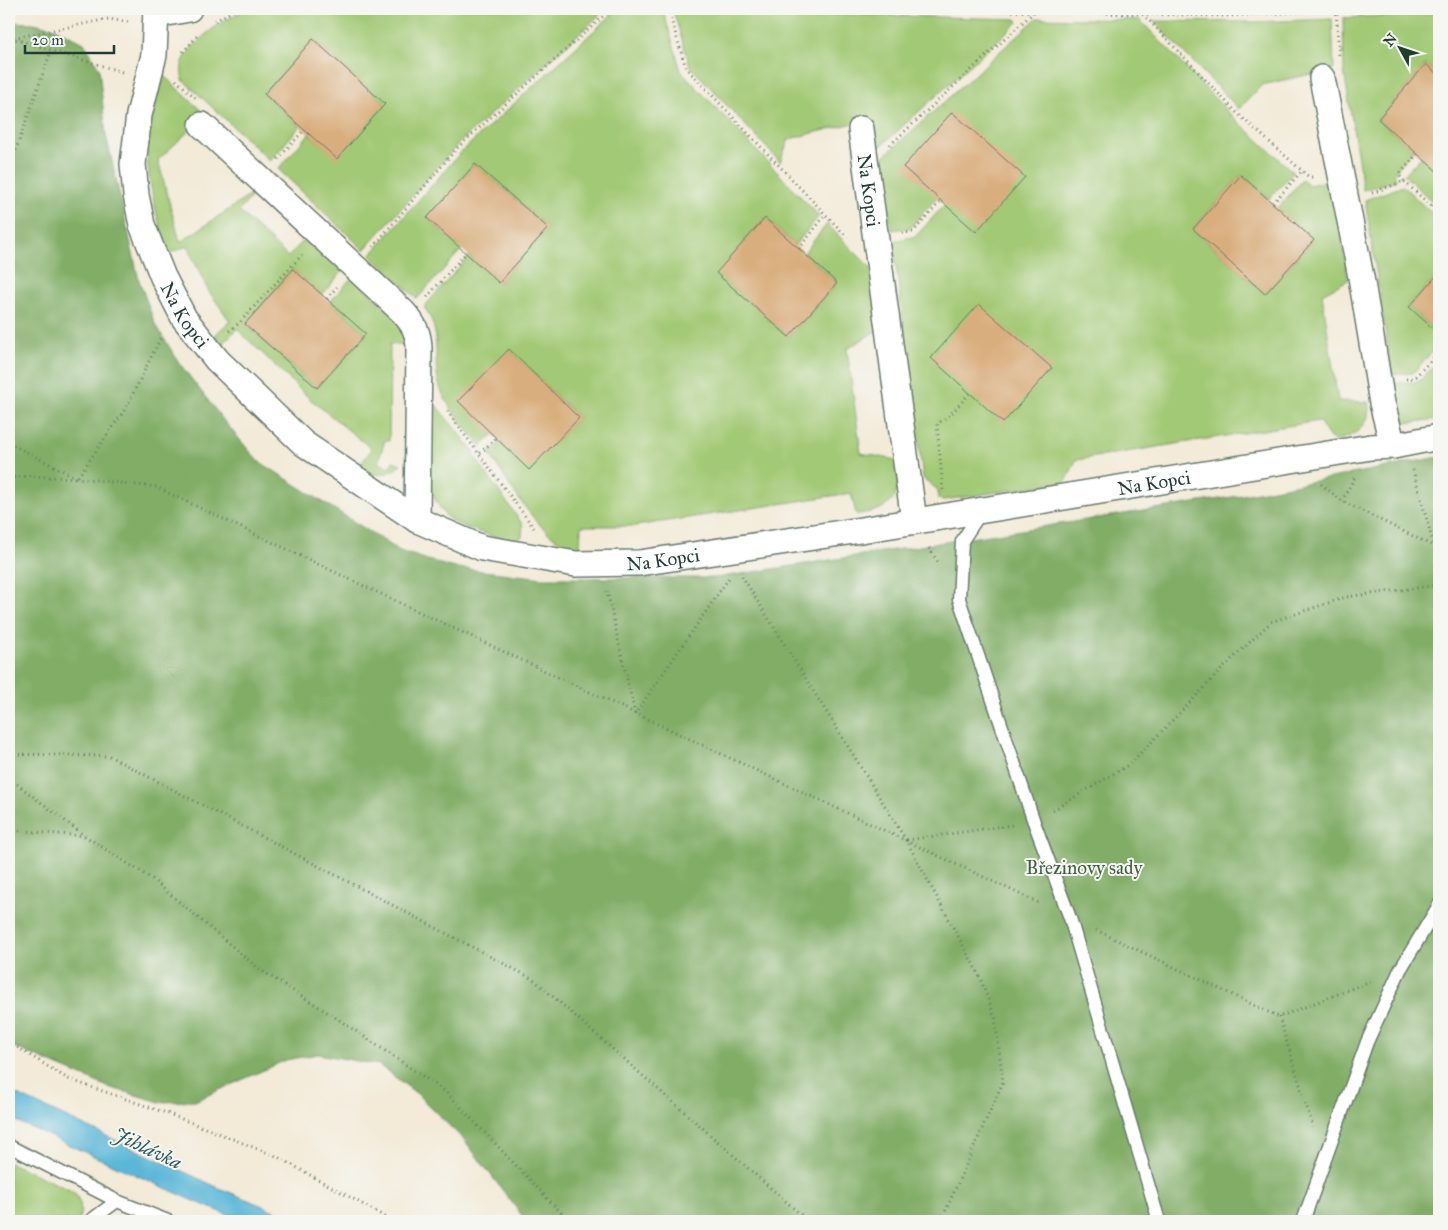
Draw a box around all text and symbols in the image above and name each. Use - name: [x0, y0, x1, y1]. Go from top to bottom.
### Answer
- scale bar: [25, 22, 114, 54]
- north arrow: [1376, 22, 1426, 72]
- text: N: [1380, 30, 1401, 50]
- text: 20 m: [32, 31, 64, 49]
- street label: Na Kopci: [852, 153, 885, 228]
- street label: Na Kopci: [156, 278, 214, 353]
- street label: Na Kopci: [1116, 466, 1192, 500]
- street label: Na Kopci: [626, 543, 701, 575]
- park label: Březinovy sady: [1026, 856, 1143, 879]
- water label: Jihlávka: [109, 1121, 186, 1174]

